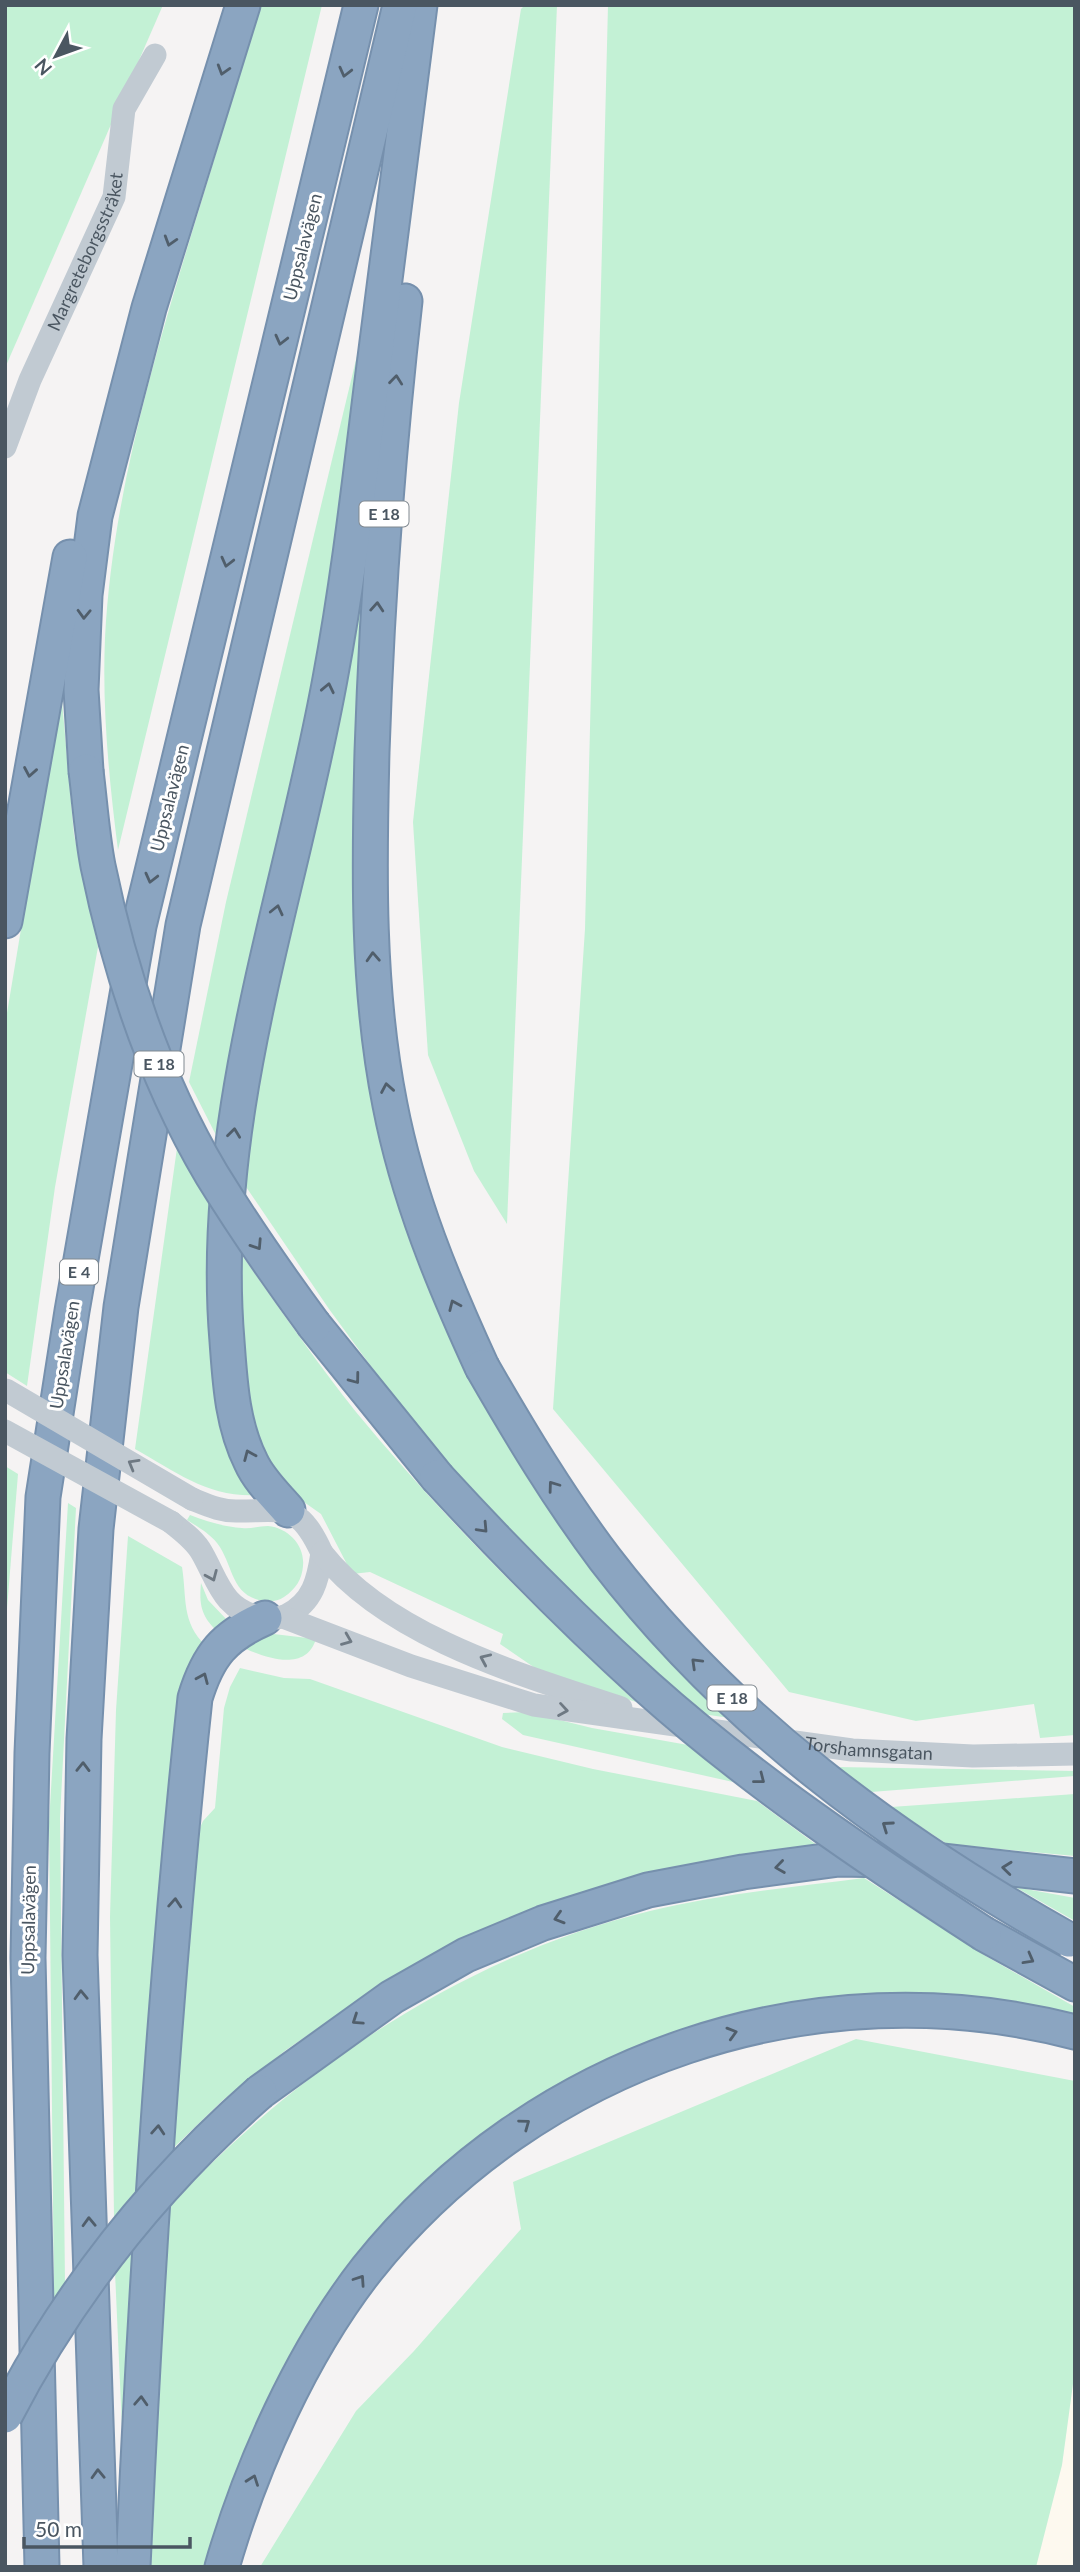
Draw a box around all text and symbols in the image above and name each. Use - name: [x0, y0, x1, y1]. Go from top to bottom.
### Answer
- north arrow: [21, 21, 91, 91]
- text: N: [29, 54, 56, 81]
- one-way arrow: [216, 64, 231, 76]
- one-way arrow: [339, 66, 354, 78]
- street label: Margreteborgsstråket: [42, 171, 127, 334]
- street label: Uppsalavägen: [278, 191, 326, 303]
- one-way arrow: [163, 235, 178, 247]
- one-way arrow: [274, 334, 289, 346]
- one-way arrow: [389, 374, 404, 386]
- road number: E 18: [360, 502, 408, 526]
- one-way arrow: [221, 555, 235, 567]
- one-way arrow: [369, 601, 384, 612]
- one-way arrow: [77, 609, 92, 620]
- one-way arrow: [320, 682, 334, 694]
- street label: Uppsalavägen: [145, 742, 193, 854]
- one-way arrow: [23, 766, 38, 778]
- one-way arrow: [145, 872, 159, 884]
- one-way arrow: [269, 904, 283, 916]
- one-way arrow: [366, 951, 381, 962]
- road number: E 18: [134, 1052, 184, 1076]
- one-way arrow: [380, 1082, 395, 1094]
- one-way arrow: [227, 1128, 242, 1139]
- one-way arrow: [249, 1237, 261, 1250]
- road number: E 4: [60, 1260, 98, 1284]
- street label: Uppsalavägen: [45, 1299, 83, 1411]
- one-way arrow: [448, 1300, 462, 1312]
- one-way arrow: [347, 1371, 360, 1383]
- one-way arrow: [243, 1450, 257, 1462]
- one-way arrow: [128, 1460, 141, 1473]
- one-way arrow: [549, 1481, 561, 1494]
- one-way arrow: [475, 1520, 487, 1533]
- one-way arrow: [204, 1568, 218, 1581]
- one-way arrow: [341, 1631, 353, 1645]
- one-way arrow: [479, 1653, 492, 1667]
- one-way arrow: [691, 1658, 704, 1671]
- one-way arrow: [194, 1673, 208, 1685]
- road number: E 18: [708, 1686, 756, 1710]
- one-way arrow: [557, 1702, 569, 1717]
- street label: Torshamnsgatan: [804, 1731, 933, 1764]
- one-way arrow: [76, 1762, 91, 1773]
- one-way arrow: [753, 1770, 765, 1783]
- one-way arrow: [882, 1822, 895, 1835]
- one-way arrow: [775, 1860, 786, 1875]
- one-way arrow: [1001, 1860, 1013, 1875]
- street label: Uppsalavägen: [16, 1865, 40, 1975]
- one-way arrow: [167, 1898, 182, 1909]
- one-way arrow: [554, 1910, 566, 1924]
- one-way arrow: [1022, 1951, 1035, 1964]
- one-way arrow: [74, 1989, 89, 2000]
- one-way arrow: [352, 2012, 365, 2025]
- one-way arrow: [726, 2027, 738, 2041]
- one-way arrow: [517, 2120, 530, 2132]
- one-way arrow: [150, 2124, 165, 2135]
- one-way arrow: [82, 2216, 97, 2227]
- one-way arrow: [352, 2274, 365, 2287]
- one-way arrow: [133, 2395, 148, 2406]
- one-way arrow: [90, 2468, 105, 2479]
- one-way arrow: [245, 2474, 259, 2486]
- scale bar: [24, 2506, 191, 2550]
- text: 50 m: [35, 2516, 82, 2541]

